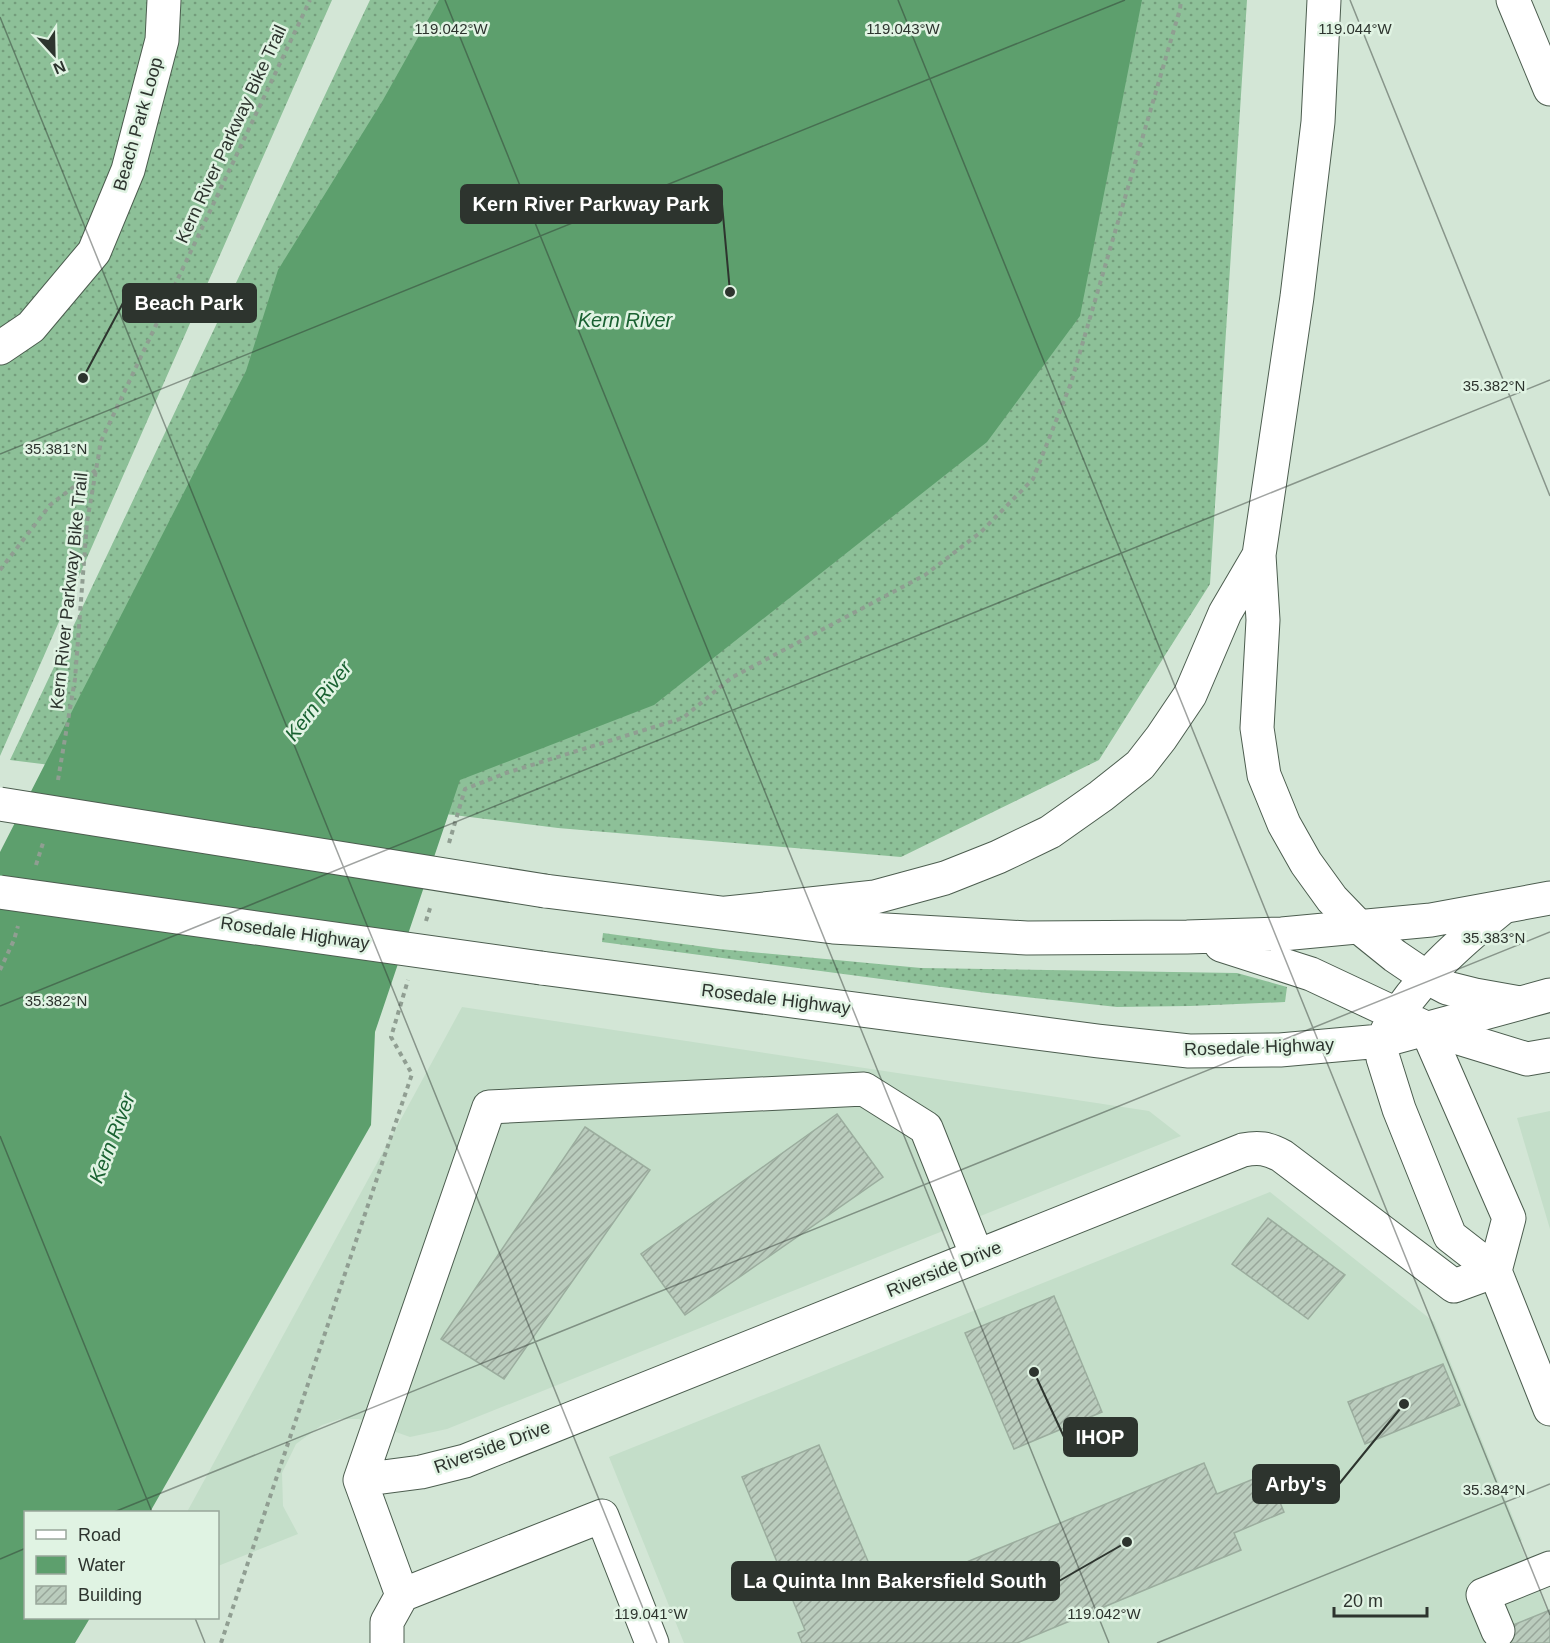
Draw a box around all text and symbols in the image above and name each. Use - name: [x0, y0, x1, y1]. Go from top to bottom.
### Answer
- text: 119.042°W: [414, 20, 488, 37]
- text: 119.043°W: [866, 20, 940, 37]
- text: 119.044°W: [1318, 20, 1392, 37]
- street label: Kern River Parkway Bike Trail: [172, 22, 290, 246]
- north arrow: [24, 24, 84, 84]
- street label: Beach Park Loop: [109, 55, 167, 193]
- text: N: [51, 57, 68, 77]
- callout: Kern River Parkway Park: [461, 185, 722, 223]
- text: Kern River Parkway Park: [473, 193, 710, 215]
- callout: Beach Park: [123, 284, 256, 322]
- text: Beach Park: [135, 292, 244, 314]
- water label: Kern River: [578, 309, 674, 331]
- text: 35.382°N: [1463, 377, 1525, 394]
- text: 35.381°N: [25, 440, 87, 457]
- street label: Kern River Parkway Bike Trail: [47, 472, 91, 710]
- water label: Kern River: [280, 656, 357, 745]
- street label: Rosedale Highway: [219, 913, 371, 953]
- text: 35.383°N: [1463, 929, 1525, 946]
- street label: Rosedale Highway: [700, 980, 852, 1018]
- text: 35.382°N: [25, 992, 87, 1009]
- street label: Rosedale Highway: [1184, 1034, 1334, 1060]
- water label: Kern River: [85, 1089, 140, 1186]
- street label: Riverside Drive: [884, 1237, 1004, 1301]
- street label: Riverside Drive: [431, 1417, 553, 1477]
- callout: IHOP: [1064, 1418, 1137, 1456]
- text: IHOP: [1076, 1426, 1124, 1448]
- callout: Arby's: [1253, 1465, 1339, 1503]
- text: Arby's: [1265, 1473, 1327, 1495]
- text: 35.384°N: [1463, 1481, 1525, 1498]
- legend: [24, 1511, 219, 1619]
- text: Road: [78, 1525, 121, 1545]
- text: Water: [78, 1555, 125, 1575]
- callout: La Quinta Inn Bakersfield South: [732, 1562, 1059, 1600]
- text: La Quinta Inn Bakersfield South: [743, 1570, 1047, 1592]
- scale bar: [1334, 1580, 1427, 1618]
- text: Building: [78, 1585, 142, 1605]
- text: 20 m: [1343, 1591, 1383, 1611]
- text: 119.041°W: [614, 1605, 688, 1622]
- text: 119.042°W: [1067, 1605, 1141, 1622]

